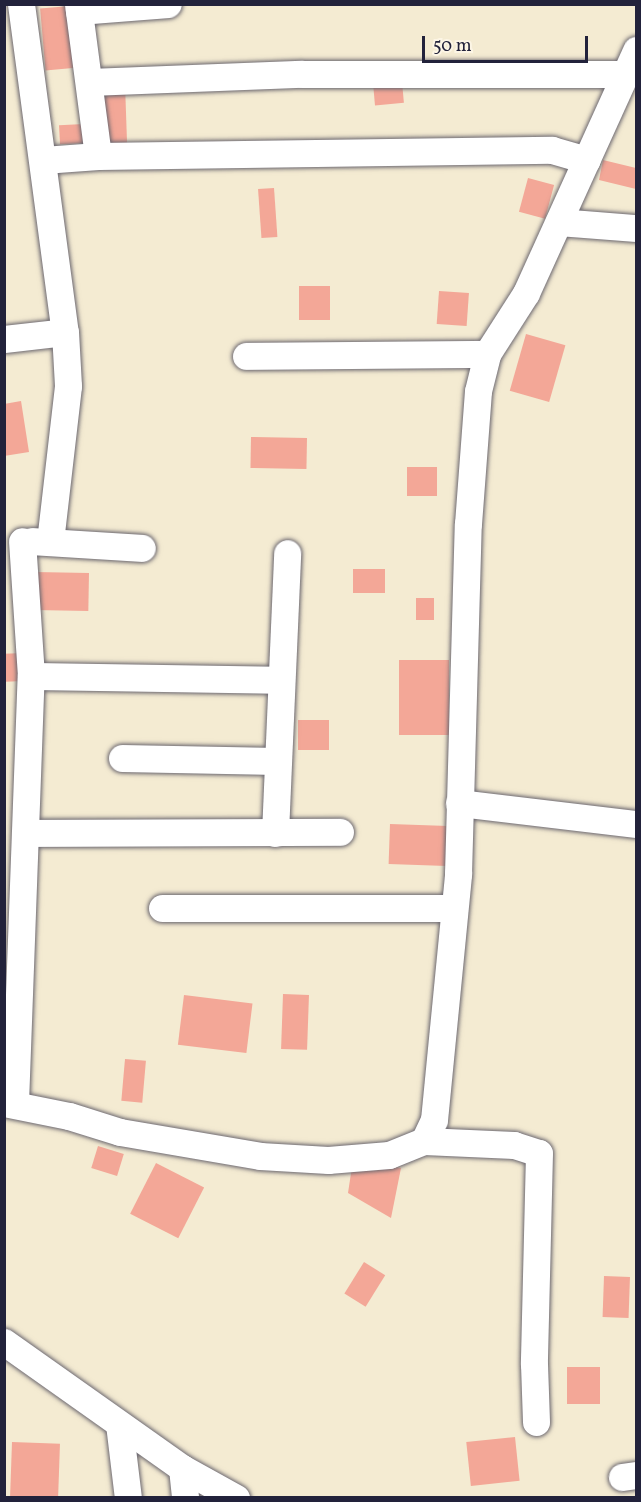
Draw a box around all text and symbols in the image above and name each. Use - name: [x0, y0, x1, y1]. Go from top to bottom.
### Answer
- scale bar: [425, 24, 592, 62]
- text: 50 m: [433, 34, 472, 59]

